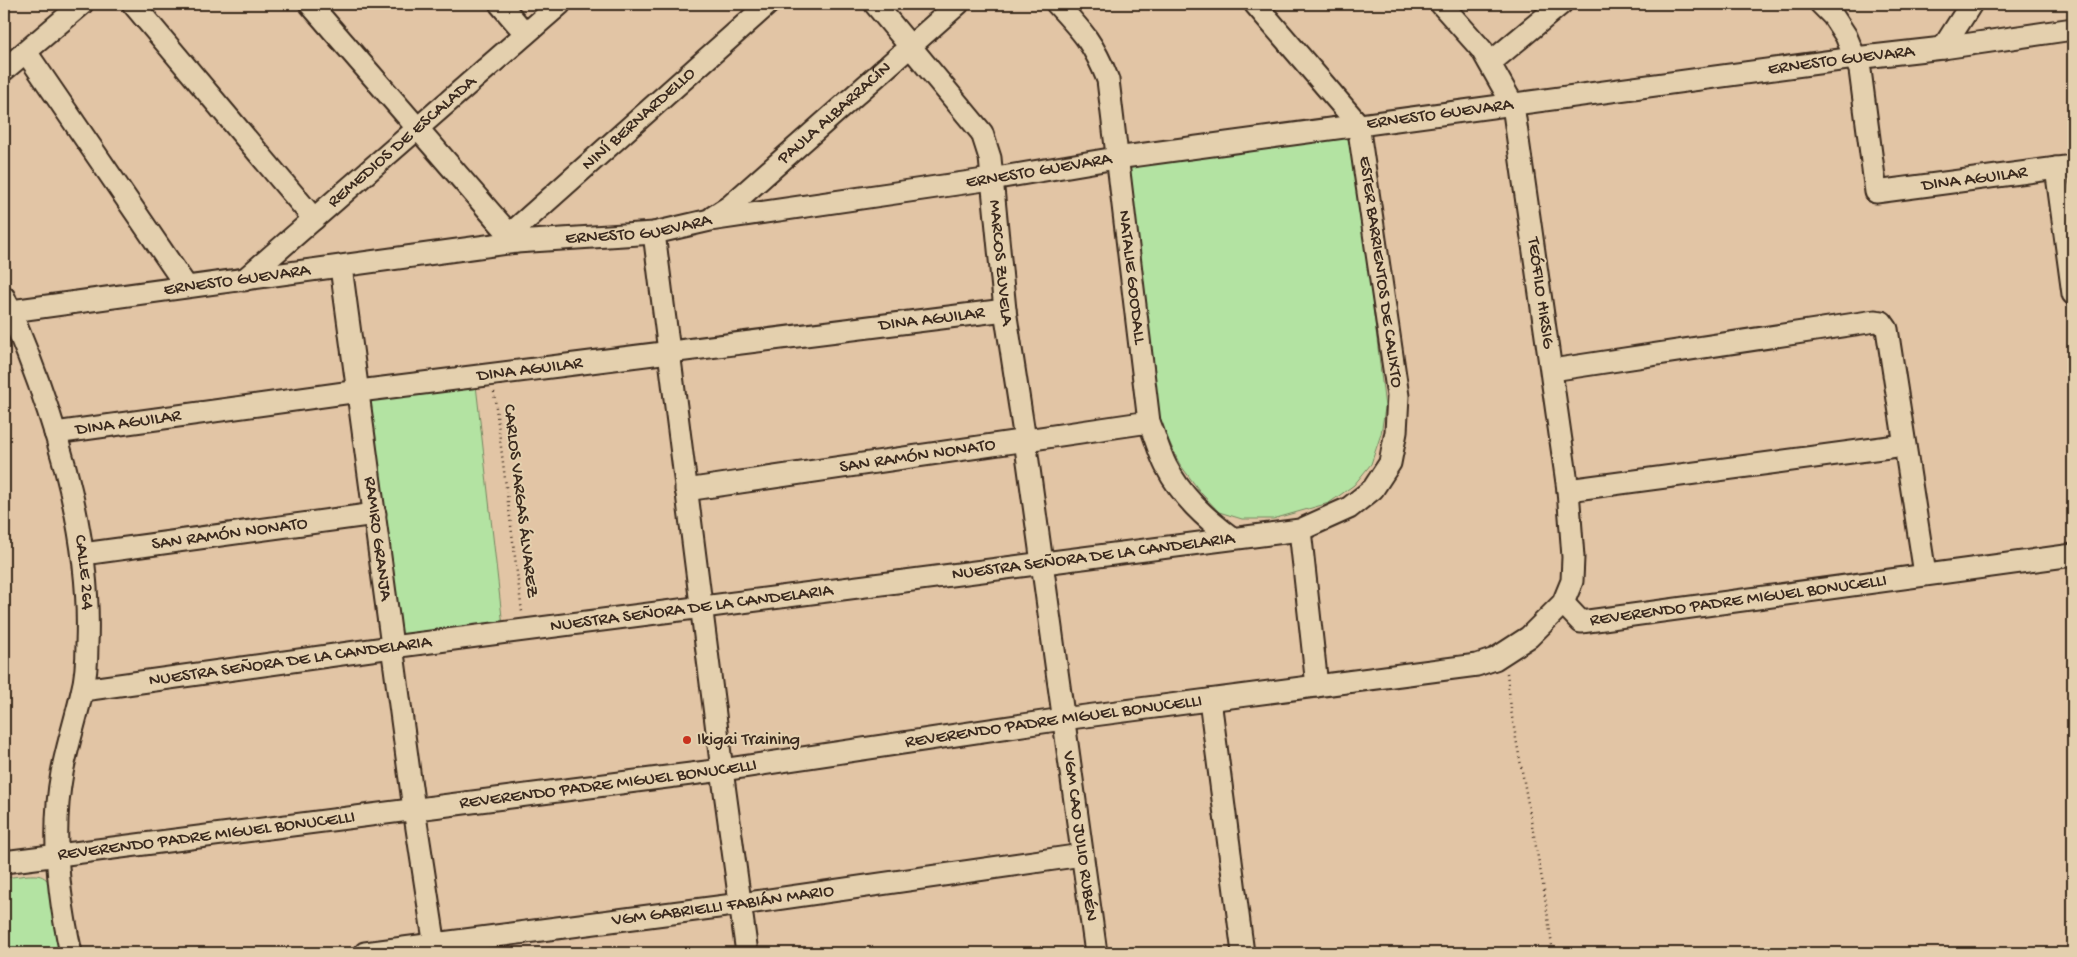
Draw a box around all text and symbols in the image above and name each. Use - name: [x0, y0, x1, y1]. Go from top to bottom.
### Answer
- street label: ERNESTO GUEVARA: [1767, 41, 1917, 80]
- street label: PAULA ALBARRACÍN: [773, 57, 896, 170]
- street label: NINÍ BERNARDELLO: [578, 63, 700, 175]
- street label: REMEDIOS DE ESCALADA: [323, 70, 482, 212]
- street label: ERNESTO GUEVARA: [1365, 94, 1516, 134]
- street label: ERNESTO GUEVARA: [964, 148, 1115, 193]
- street label: ESTER BARRIENTOS DE CALIXTO: [1353, 155, 1407, 389]
- street label: DINA AGUILAR: [1920, 162, 2029, 196]
- street label: MARCOS ZUVELA: [984, 199, 1018, 328]
- street label: ERNESTO GUEVARA: [565, 209, 715, 249]
- street label: NATALIE GOODALL: [1113, 209, 1150, 347]
- street label: TEÓFILO HIRSIG: [1522, 235, 1558, 351]
- street label: ERNESTO GUEVARA: [162, 260, 313, 301]
- street label: DINA AGUILAR: [877, 302, 986, 336]
- street label: DINA AGUILAR: [475, 352, 584, 387]
- street label: CARLOS VARGAS ÁLVAREZ: [498, 403, 543, 599]
- street label: DINA AGUILAR: [73, 405, 183, 441]
- street label: SAN RAMÓN NONATO: [838, 434, 997, 478]
- street label: RAMIRO GRANJA: [359, 475, 396, 603]
- street label: SAN RAMÓN NONATO: [150, 513, 309, 555]
- street label: NUESTRA SEÑORA DE LA CANDELARIA: [951, 528, 1237, 585]
- street label: CALLE 264: [69, 533, 98, 611]
- street label: REVERENDO PADRE MIGUEL BONUCELLI: [1588, 570, 1888, 631]
- street label: NUESTRA SEÑORA DE LA CANDELARIA: [549, 580, 836, 637]
- street label: NUESTRA SEÑORA DE LA CANDELARIA: [147, 631, 434, 691]
- street label: REVERENDO PADRE MIGUEL BONUCELLI: [904, 690, 1203, 753]
- place label: Ikigai Training: [697, 730, 800, 751]
- marker: Ikigai Training: [681, 734, 693, 746]
- street label: VGM CAO JULIO RUBÉN: [1058, 749, 1102, 923]
- street label: REVERENDO PADRE MIGUEL BONUCELLI: [458, 754, 758, 814]
- street label: REVERENDO PADRE MIGUEL BONUCELLI: [56, 807, 356, 866]
- street label: VGM GABRIELLI FABIÁN MARIO: [610, 880, 835, 931]

